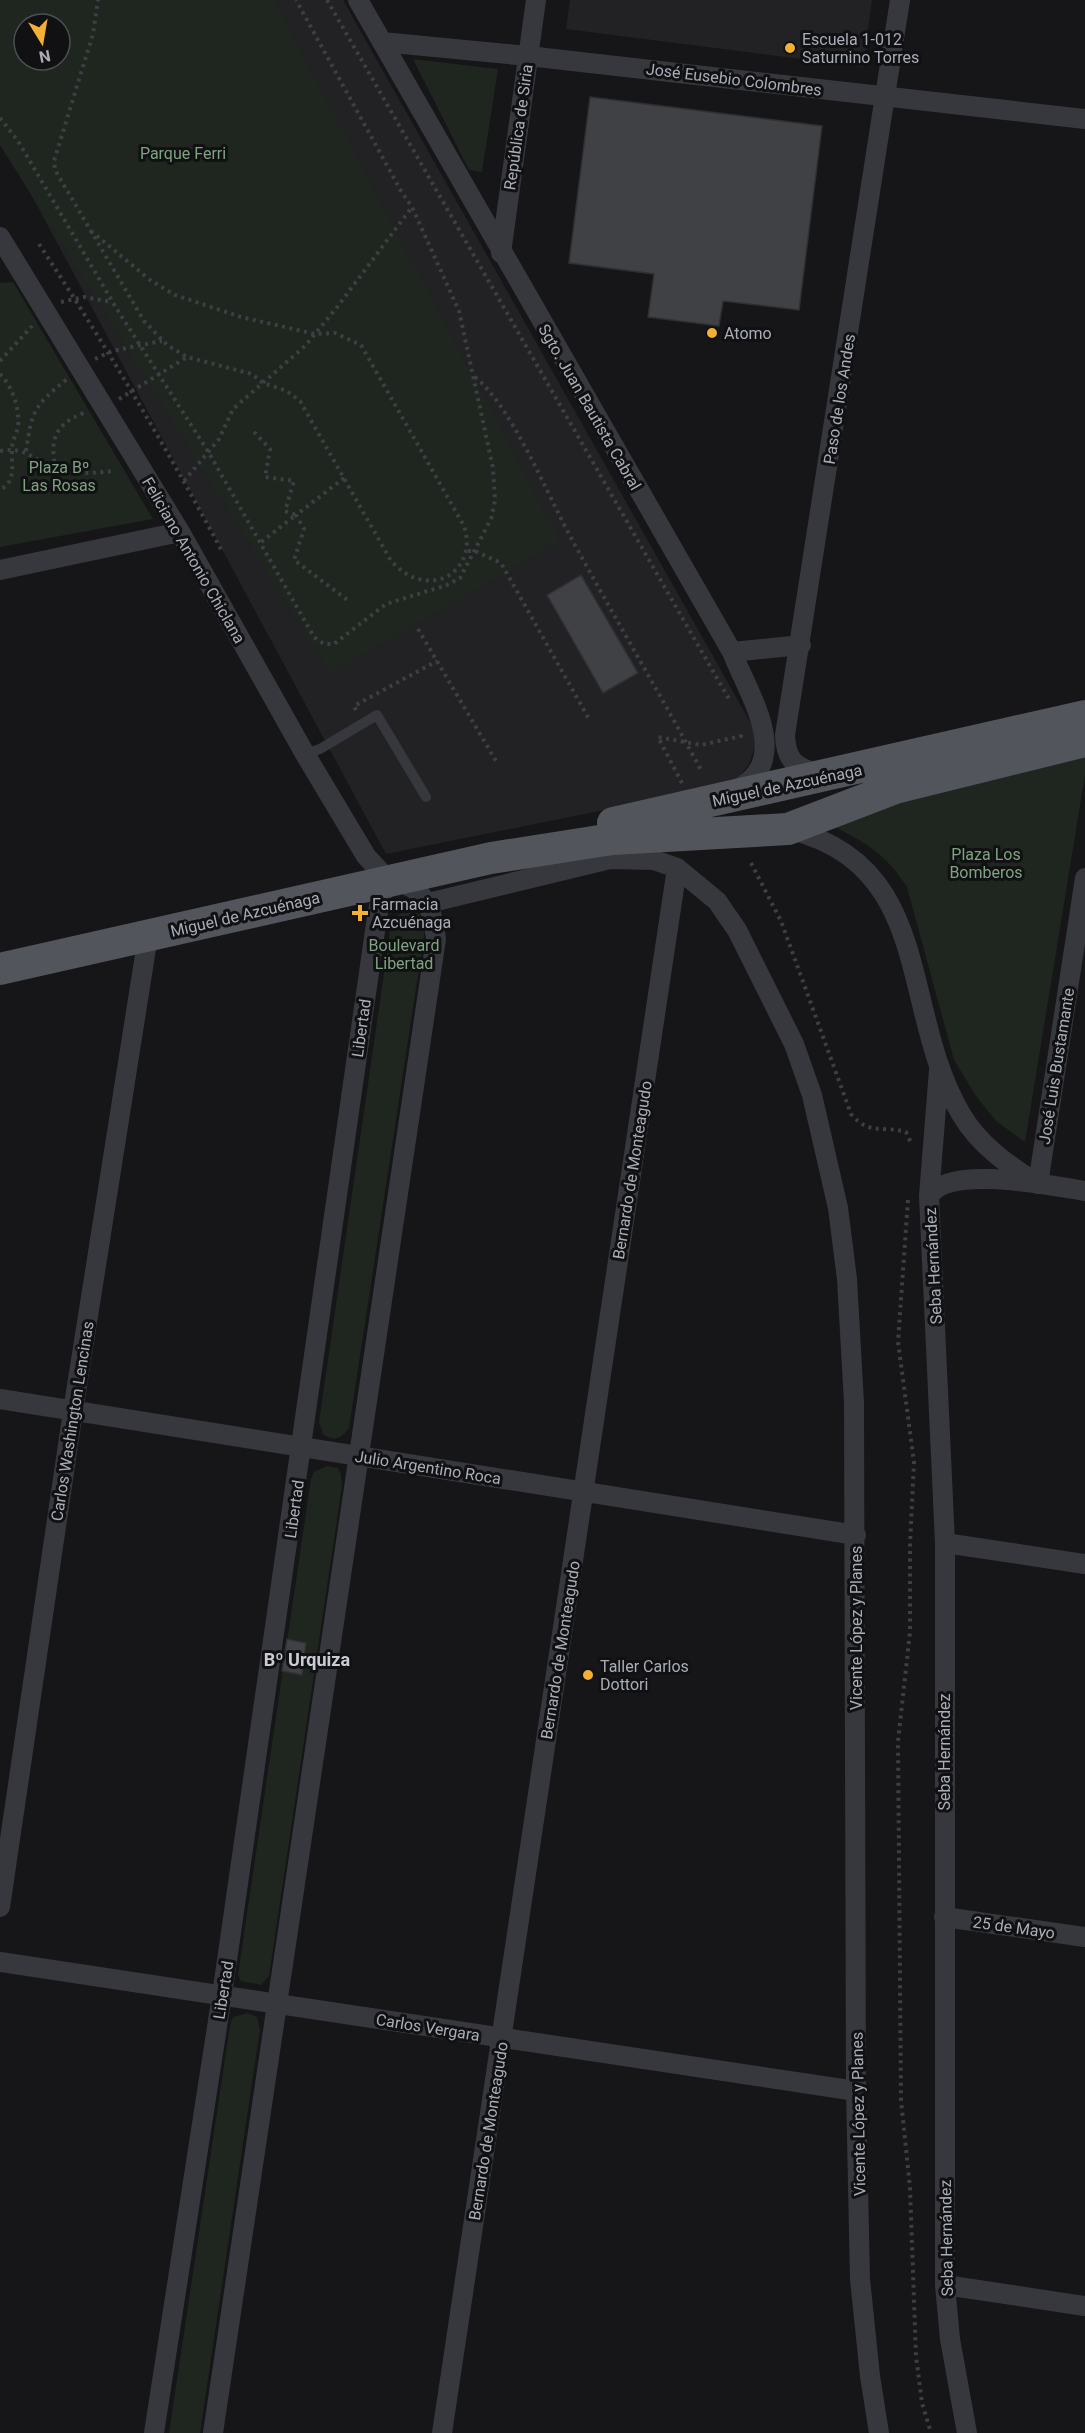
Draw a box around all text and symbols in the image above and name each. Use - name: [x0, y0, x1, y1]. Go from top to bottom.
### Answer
- north arrow: [12, 12, 72, 72]
- place label: Escuela 1-012 Saturnino Torres: [802, 30, 919, 67]
- marker: Escuela 1-012 Saturnino Torres: [783, 41, 797, 55]
- text: N: [37, 46, 52, 67]
- street label: José Eusebio Colombres: [645, 59, 823, 100]
- street label: República de Siria: [500, 63, 537, 191]
- park label: Parque Ferri: [140, 144, 226, 163]
- street label: Sgto. Juan Bautista Cabral: [534, 321, 645, 494]
- place label: Atomo: [724, 324, 772, 343]
- marker: Atomo: [705, 326, 719, 340]
- street label: Paso de los Andes: [820, 332, 859, 466]
- park label: Plaza Bº Las Rosas: [22, 458, 96, 495]
- street label: Feliciano Antonio Chiclana: [138, 474, 249, 647]
- street label: Miguel de Azcuénaga: [710, 760, 864, 811]
- park label: Plaza Los Bomberos: [949, 845, 1023, 882]
- street label: Miguel de Azcuénaga: [169, 888, 322, 941]
- place label: Farmacia Azcuénaga: [372, 895, 451, 932]
- marker: Farmacia Azcuénaga: [353, 906, 367, 920]
- park label: Boulevard Libertad: [369, 936, 439, 973]
- street label: José Luis Bustamante: [1035, 986, 1078, 1146]
- street label: Libertad: [348, 998, 375, 1058]
- street label: Bernardo de Monteagudo: [609, 1079, 656, 1261]
- street label: Seba Hernández: [921, 1207, 946, 1325]
- street label: Carlos Washington Lencinas: [47, 1320, 98, 1522]
- street label: Julio Argentino Roca: [354, 1447, 502, 1488]
- street label: Libertad: [281, 1479, 308, 1539]
- street label: Vicente López y Planes: [847, 1546, 866, 1710]
- street label: Bernardo de Monteagudo: [537, 1559, 584, 1741]
- district label: Bº Urquiza: [264, 1649, 351, 1670]
- place label: Taller Carlos Dottori: [600, 1657, 689, 1694]
- marker: Taller Carlos Dottori: [581, 1668, 595, 1682]
- street label: Seba Hernández: [935, 1694, 954, 1810]
- street label: 25 de Mayo: [972, 1912, 1056, 1943]
- street label: Libertad: [210, 1960, 237, 2021]
- street label: Carlos Vergara: [375, 2010, 481, 2045]
- street label: Vicente López y Planes: [848, 2032, 869, 2196]
- street label: Bernardo de Monteagudo: [465, 2040, 512, 2222]
- street label: Seba Hernández: [936, 2179, 957, 2297]

